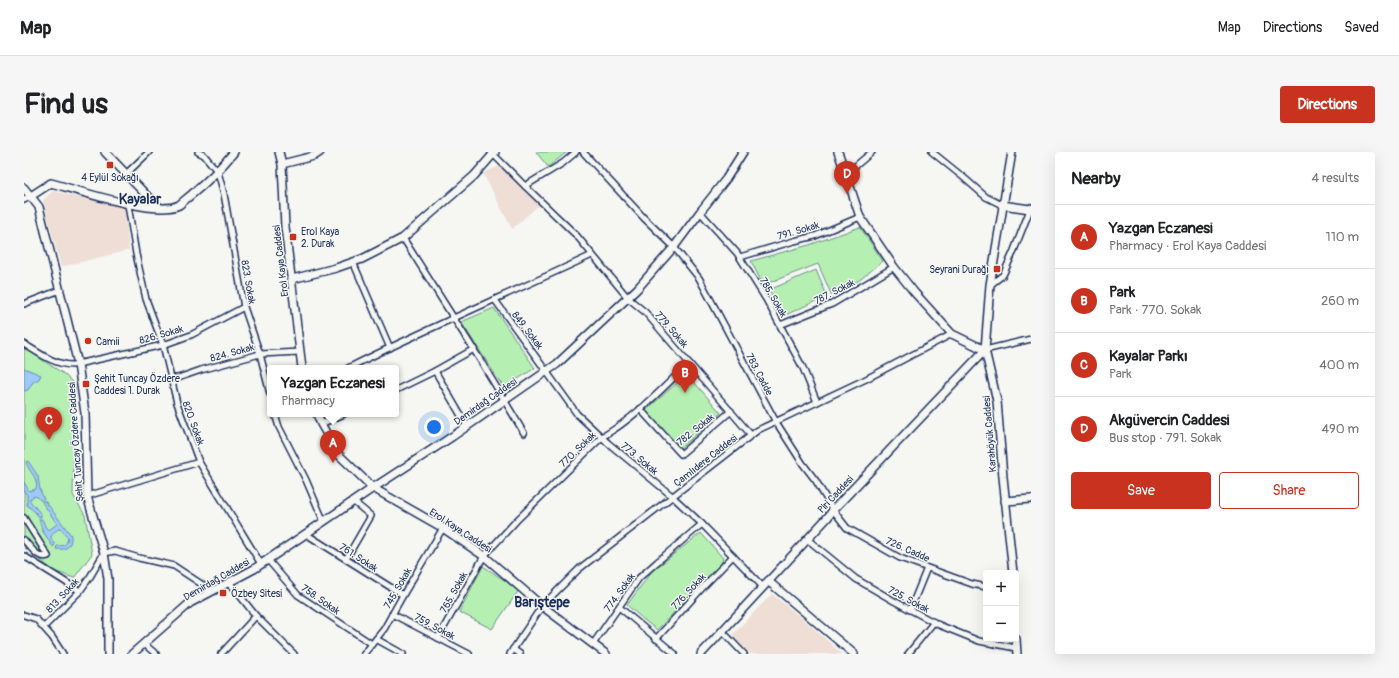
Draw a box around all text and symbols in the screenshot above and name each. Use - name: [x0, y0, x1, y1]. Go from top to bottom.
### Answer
- text: Map: [20, 16, 51, 40]
- text: Map: [1218, 19, 1241, 36]
- text: Directions: [1263, 19, 1322, 36]
- text: Saved: [1344, 19, 1379, 36]
- button: Directions: [1280, 86, 1375, 123]
- text: Find us: [24, 87, 108, 122]
- marker: 4 Eylül Sokağı: [105, 160, 115, 170]
- pin: D: [834, 161, 860, 194]
- text: Nearby: [1071, 168, 1120, 189]
- text: 4 results: [1312, 170, 1359, 186]
- place label: 4 Eylül Sokağı: [81, 172, 139, 184]
- district label: Kayalar: [119, 191, 162, 208]
- street label: 791. Sokak: [776, 219, 821, 243]
- text: Yazgan Eczanesi: [1109, 219, 1213, 238]
- street label: Erol Kaya Caddesi: [271, 224, 291, 297]
- place label: Erol Kaya 2. Durak: [301, 226, 339, 250]
- text: A: [1080, 229, 1088, 245]
- text: 110 m: [1326, 229, 1359, 245]
- marker: Erol Kaya 2. Durak: [288, 232, 298, 242]
- text: Pharmacy · Erol Kaya Caddesi: [1109, 238, 1266, 254]
- street label: 823. Sokak: [238, 259, 258, 306]
- place label: Seyrani Durağı: [929, 264, 989, 276]
- marker: Seyrani Durağı: [992, 264, 1002, 274]
- street label: 785. Sokak: [757, 275, 790, 320]
- street label: 787. Sokak: [812, 276, 858, 307]
- text: Park: [1109, 283, 1135, 302]
- text: B: [1080, 293, 1088, 309]
- text: 260 m: [1321, 293, 1359, 309]
- text: Park · 770. Sokak: [1109, 302, 1201, 318]
- street label: 849. Sokak: [509, 309, 546, 353]
- street label: 779. Sokak: [652, 309, 691, 351]
- street label: 826. Sokak: [138, 323, 185, 347]
- marker: Camii: [83, 336, 93, 346]
- place label: Camii: [96, 336, 119, 348]
- street label: 824. Sokak: [209, 341, 256, 365]
- text: Kayalar Parkı: [1109, 347, 1188, 366]
- street label: 783. Cadde: [743, 351, 775, 398]
- text: C: [1080, 357, 1088, 373]
- text: 400 m: [1319, 357, 1359, 373]
- pin: B: [672, 360, 698, 393]
- popup: [267, 365, 399, 417]
- text: Park: [1109, 366, 1132, 382]
- place label: Şehit Tuncay Özdere Caddesi 1. Durak: [94, 372, 180, 397]
- text: Yazgan Eczanesi: [281, 374, 385, 393]
- street label: Demirdağ Caddesi: [452, 376, 519, 428]
- marker: Şehit Tuncay Özdere Caddesi 1. Durak: [81, 379, 91, 389]
- street label: Şehit Tuncay Özdere Caddesi: [65, 381, 86, 502]
- text: Pharmacy: [281, 393, 335, 409]
- street label: Karahöyük Caddesi: [981, 395, 999, 473]
- street label: 820. Sokak: [180, 400, 207, 448]
- pin: C: [36, 407, 62, 440]
- street label: 782. Sokak: [675, 411, 717, 448]
- text: Akgüvercin Caddesi: [1109, 411, 1230, 430]
- your location: [424, 417, 444, 437]
- text: D: [1080, 421, 1088, 437]
- text: 490 m: [1322, 421, 1359, 437]
- street label: 770. Sokak: [557, 429, 599, 470]
- pin: A: [320, 430, 346, 463]
- text: Bus stop · 791. Sokak: [1109, 430, 1221, 446]
- street label: Çamlıdere Caddesi: [672, 432, 740, 489]
- street label: 773. Sokak: [618, 440, 661, 478]
- button: Save: [1071, 472, 1211, 509]
- button: Share: [1219, 472, 1359, 509]
- street label: Piri Caddesi: [815, 473, 856, 516]
- street label: Erol Kaya Caddesi: [427, 506, 494, 556]
- street label: 726. Cadde: [884, 535, 931, 565]
- street label: 761. Sokak: [337, 541, 381, 575]
- street label: Demirdağ Caddesi: [181, 556, 252, 604]
- street label: 745. Sokak: [381, 565, 415, 611]
- street label: 765. Sokak: [438, 569, 470, 615]
- street label: 774. Sokak: [602, 570, 638, 614]
- map controls: [983, 570, 1019, 642]
- button: +: [983, 570, 1019, 606]
- street label: 776. Sokak: [669, 571, 709, 612]
- street label: 813. Sokak: [44, 575, 82, 616]
- street label: 758. Sokak: [299, 582, 343, 618]
- street label: 725. Sokak: [886, 584, 932, 616]
- place label: Özbey Sitesi: [231, 587, 282, 600]
- marker: Özbey Sitesi: [218, 588, 228, 598]
- district label: Barıştepe: [514, 594, 571, 611]
- button: −: [983, 606, 1019, 642]
- street label: 759. Sokak: [412, 611, 458, 643]

